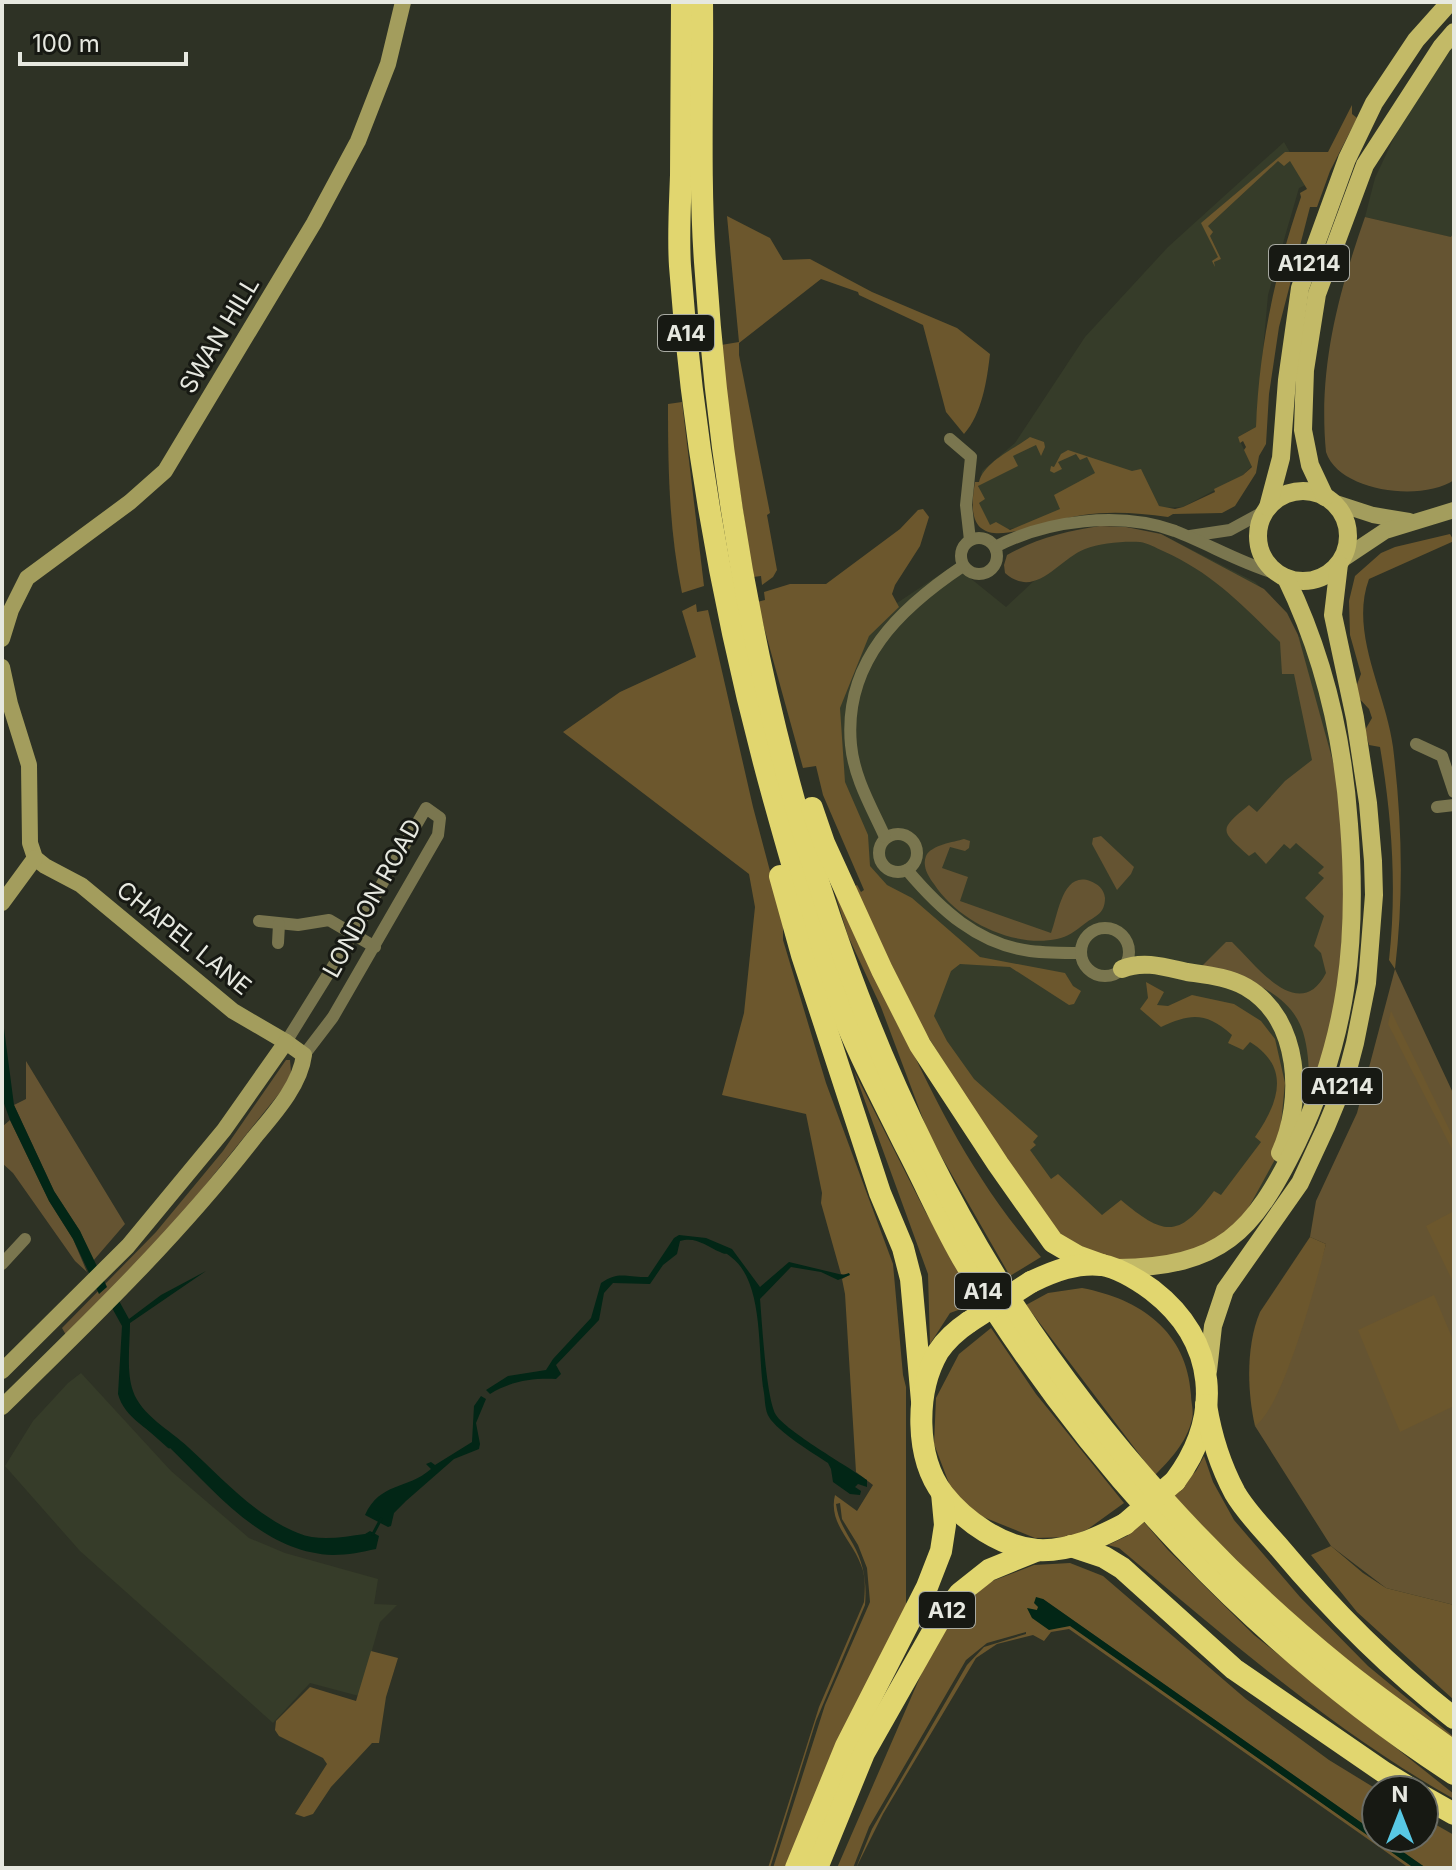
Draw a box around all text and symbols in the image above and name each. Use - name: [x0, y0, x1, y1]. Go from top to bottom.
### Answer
- scale bar: [20, 16, 186, 66]
- text: 100 m: [32, 29, 100, 58]
- road number: A1214: [1269, 245, 1349, 281]
- street label: SWAN HILL: [173, 272, 265, 398]
- road number: A14: [658, 315, 714, 351]
- street label: LONDON ROAD: [316, 814, 428, 982]
- street label: CHAPEL LANE: [111, 875, 257, 1001]
- road number: A1214: [1302, 1068, 1382, 1104]
- road number: A14: [955, 1273, 1011, 1309]
- road number: A12: [919, 1592, 975, 1628]
- north arrow: [1360, 1774, 1440, 1854]
- text: N: [1392, 1781, 1408, 1807]

